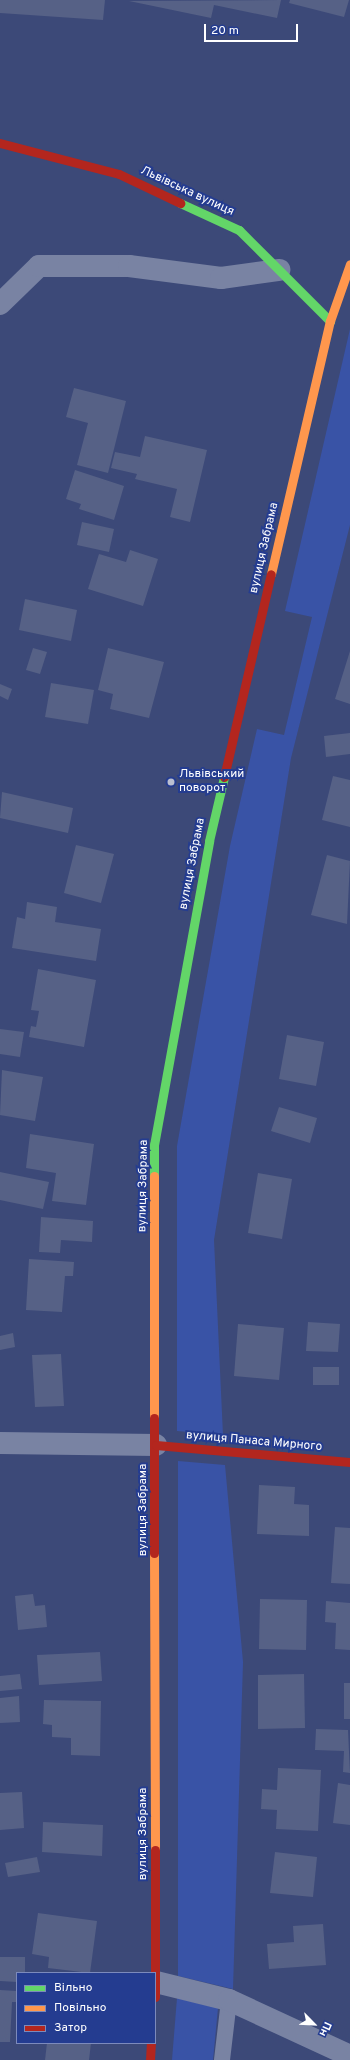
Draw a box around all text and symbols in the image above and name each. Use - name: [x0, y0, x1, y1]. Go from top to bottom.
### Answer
- scale bar: [206, 16, 300, 42]
- text: 20 m: [211, 23, 239, 39]
- street label: Львівська вулиця: [138, 164, 236, 220]
- street label: вулиця Забрама: [248, 501, 282, 595]
- place label: Львівський поворот: [179, 768, 244, 796]
- marker: Львівський поворот: [166, 777, 176, 787]
- street label: вулиця Забрама: [177, 817, 209, 911]
- street label: вулиця Забрама: [136, 1140, 152, 1232]
- street label: вулиця Панаса Мирного: [185, 1429, 323, 1455]
- street label: вулиця Забрама: [137, 1464, 151, 1556]
- street label: вулиця Забрама: [137, 1788, 151, 1880]
- legend: [16, 1972, 156, 2044]
- text: Вільно: [54, 1980, 92, 1996]
- text: Повільно: [54, 2000, 106, 2016]
- north arrow: [294, 2004, 334, 2044]
- text: Пн: [316, 2019, 334, 2039]
- text: Затор: [54, 2020, 87, 2036]

